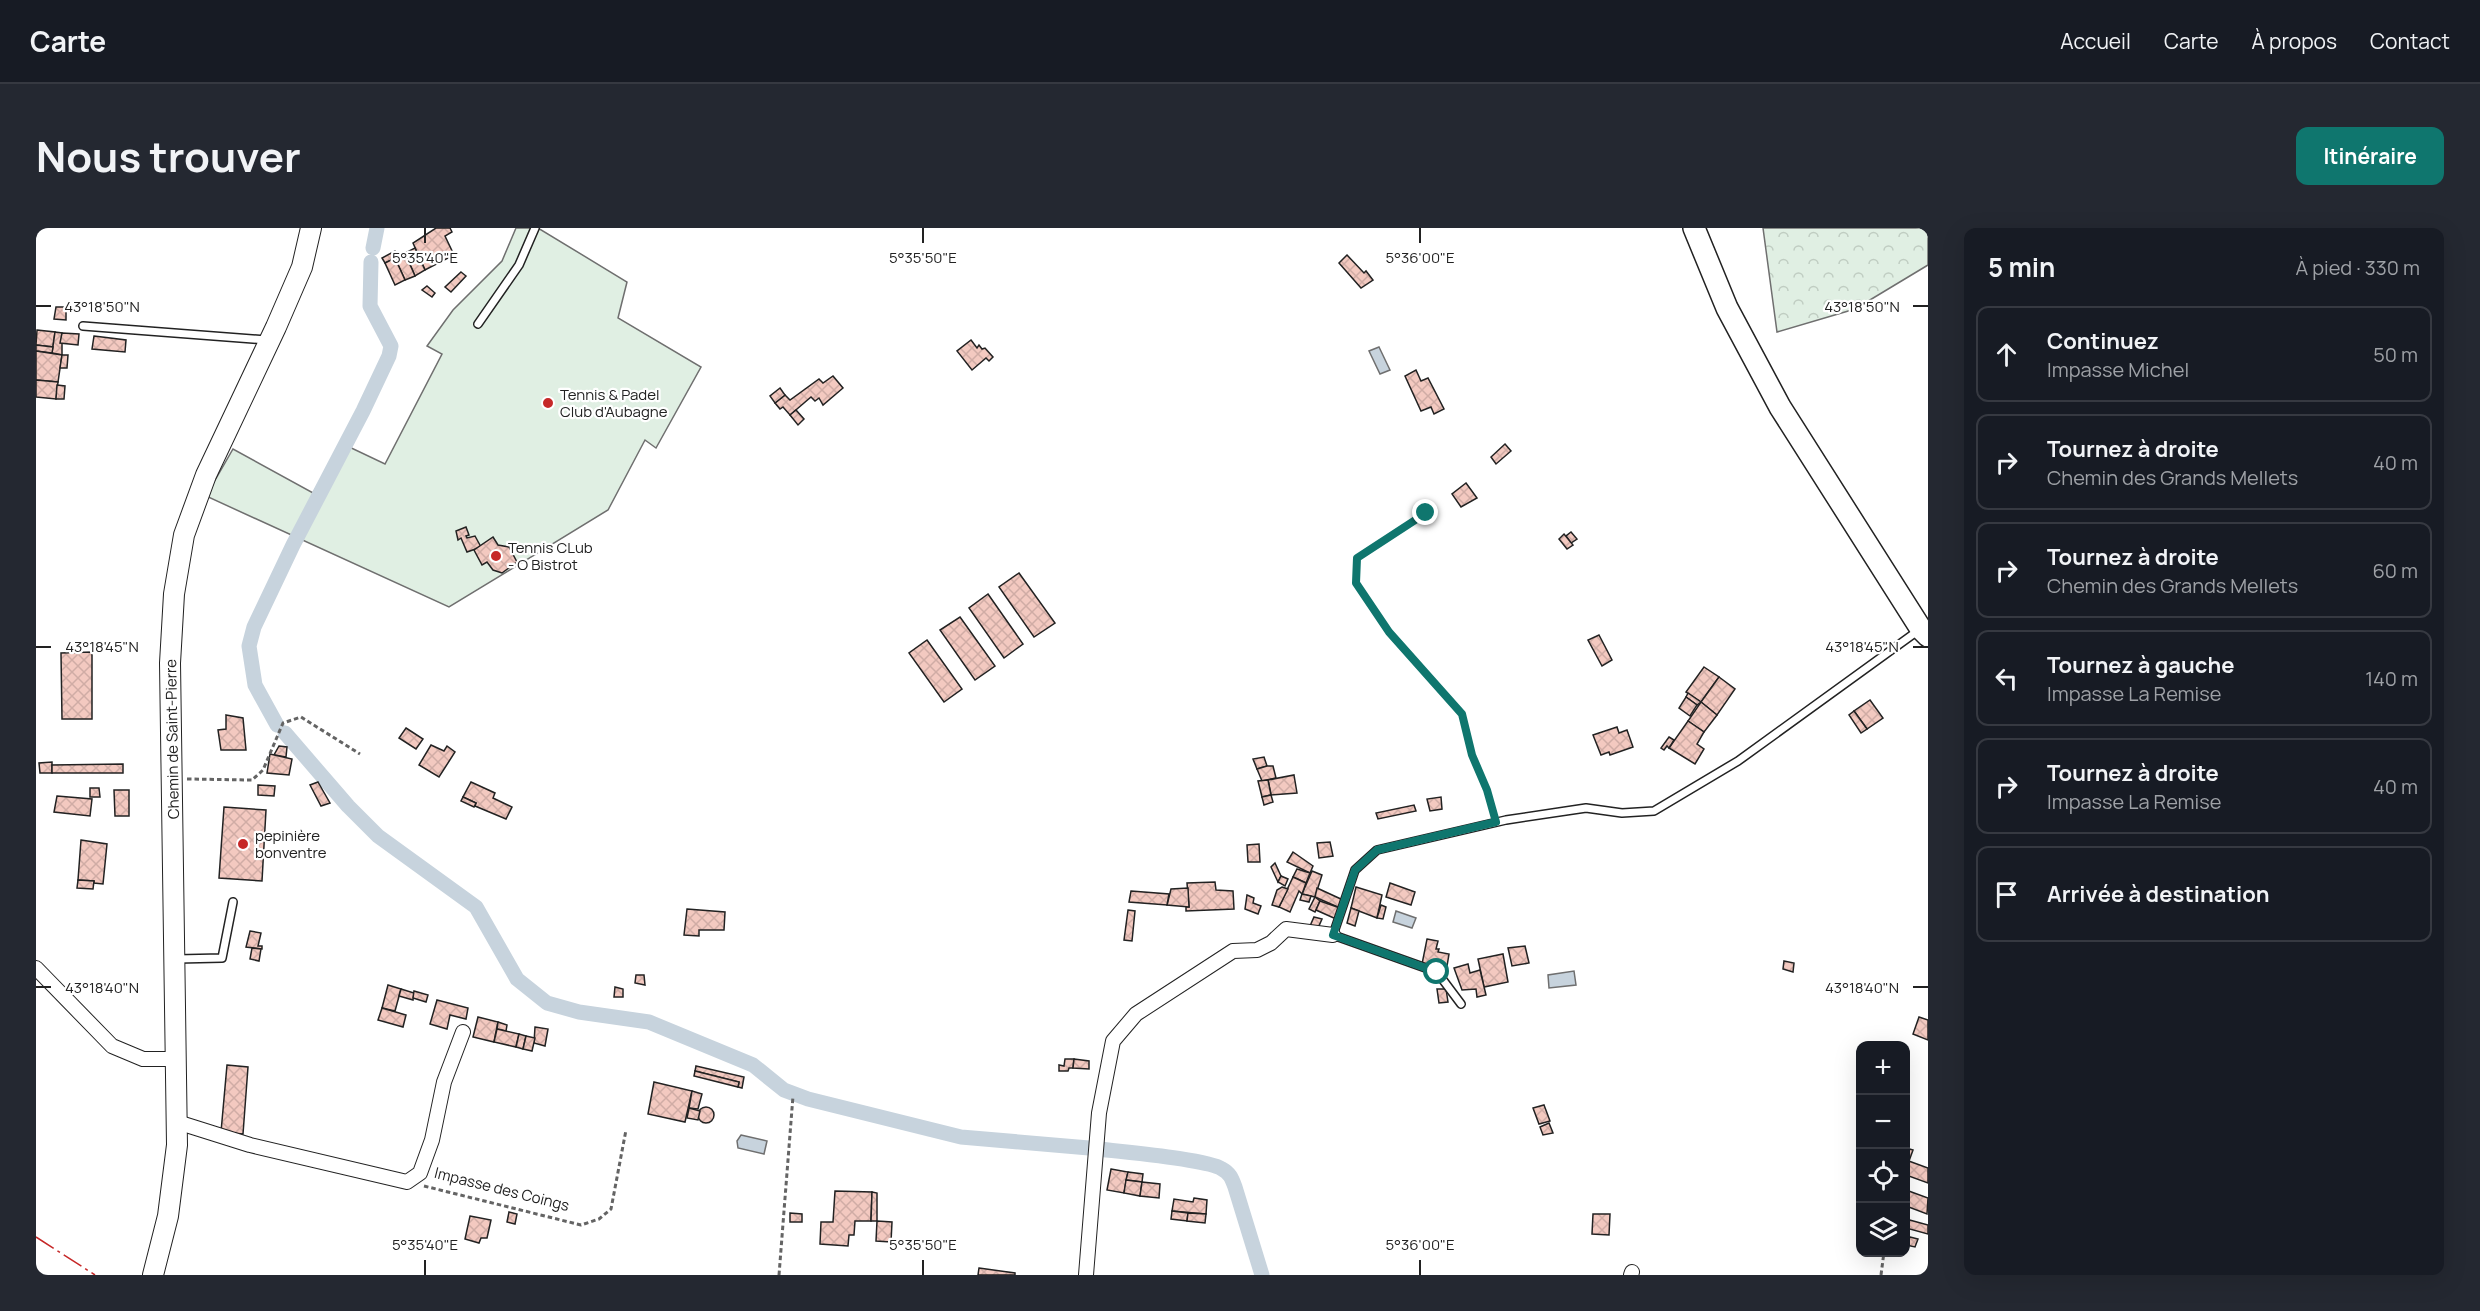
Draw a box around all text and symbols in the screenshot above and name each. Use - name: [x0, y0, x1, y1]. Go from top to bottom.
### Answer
- text: Carte: [30, 22, 106, 60]
- text: Accueil: [2060, 27, 2131, 55]
- text: Carte: [2164, 27, 2218, 55]
- text: À propos: [2251, 27, 2337, 55]
- text: Contact: [2370, 27, 2450, 55]
- text: Nous trouver: [36, 127, 301, 185]
- button: Itinéraire: [2296, 127, 2444, 185]
- text: 5°35'40"E: [392, 247, 458, 268]
- text: 5°35'50"E: [889, 247, 957, 268]
- text: 5°36'00"E: [1386, 247, 1454, 268]
- text: 5 min: [1988, 249, 2055, 285]
- text: À pied · 330 m: [2295, 254, 2420, 281]
- text: 43°18'50"N: [64, 296, 140, 317]
- text: 43°18'50"N: [1824, 296, 1900, 317]
- text: Continuez: [2047, 326, 2159, 356]
- icon: ahead: [1990, 338, 2023, 371]
- text: 50 m: [2373, 341, 2418, 368]
- text: Impasse Michel: [2047, 356, 2189, 383]
- place label: Tennis & Padel Club d'Aubagne: [560, 384, 668, 422]
- marker: Tennis & Padel Club d'Aubagne: [541, 396, 555, 410]
- text: Tournez à droite: [2047, 434, 2219, 464]
- icon: right: [1990, 446, 2023, 479]
- text: 40 m: [2373, 449, 2418, 476]
- text: Chemin des Grands Mellets: [2047, 464, 2298, 491]
- route end: [1412, 499, 1438, 525]
- place label: Tennis CLub - O Bistrot: [508, 537, 593, 575]
- text: Tournez à droite: [2047, 542, 2219, 572]
- marker: Tennis CLub - O Bistrot: [489, 549, 503, 563]
- icon: right: [1990, 554, 2023, 587]
- text: 60 m: [2372, 557, 2418, 584]
- text: Chemin des Grands Mellets: [2047, 572, 2298, 599]
- text: 43°18'45"N: [65, 636, 139, 657]
- text: 43°18'45"N: [1825, 636, 1899, 657]
- text: Tournez à gauche: [2047, 650, 2234, 680]
- street label: Chemin de Saint-Pierre: [160, 659, 184, 819]
- icon: left: [1990, 662, 2023, 695]
- text: 140 m: [2365, 665, 2418, 692]
- text: Impasse La Remise: [2047, 680, 2221, 707]
- text: Tournez à droite: [2047, 758, 2219, 788]
- icon: right: [1990, 770, 2023, 803]
- text: 40 m: [2373, 773, 2418, 800]
- text: Impasse La Remise: [2047, 788, 2221, 815]
- place label: pepinière bonventre: [255, 825, 327, 863]
- marker: pepinière bonventre: [236, 837, 250, 851]
- icon: arrive: [1990, 878, 2023, 911]
- text: Arrivée à destination: [2047, 879, 2270, 909]
- route start: [1423, 958, 1449, 984]
- text: 43°18'40"N: [65, 977, 139, 998]
- text: 43°18'40"N: [1825, 977, 1899, 998]
- map controls: [1856, 1041, 1910, 1257]
- button: +: [1856, 1041, 1910, 1095]
- button: −: [1856, 1095, 1910, 1149]
- button: locate: [1856, 1149, 1910, 1203]
- street label: Impasse des Coings: [432, 1162, 572, 1216]
- button: layers: [1856, 1203, 1910, 1257]
- text: 5°35'40"E: [392, 1234, 458, 1255]
- text: 5°35'50"E: [889, 1234, 957, 1255]
- text: 5°36'00"E: [1386, 1234, 1454, 1255]

